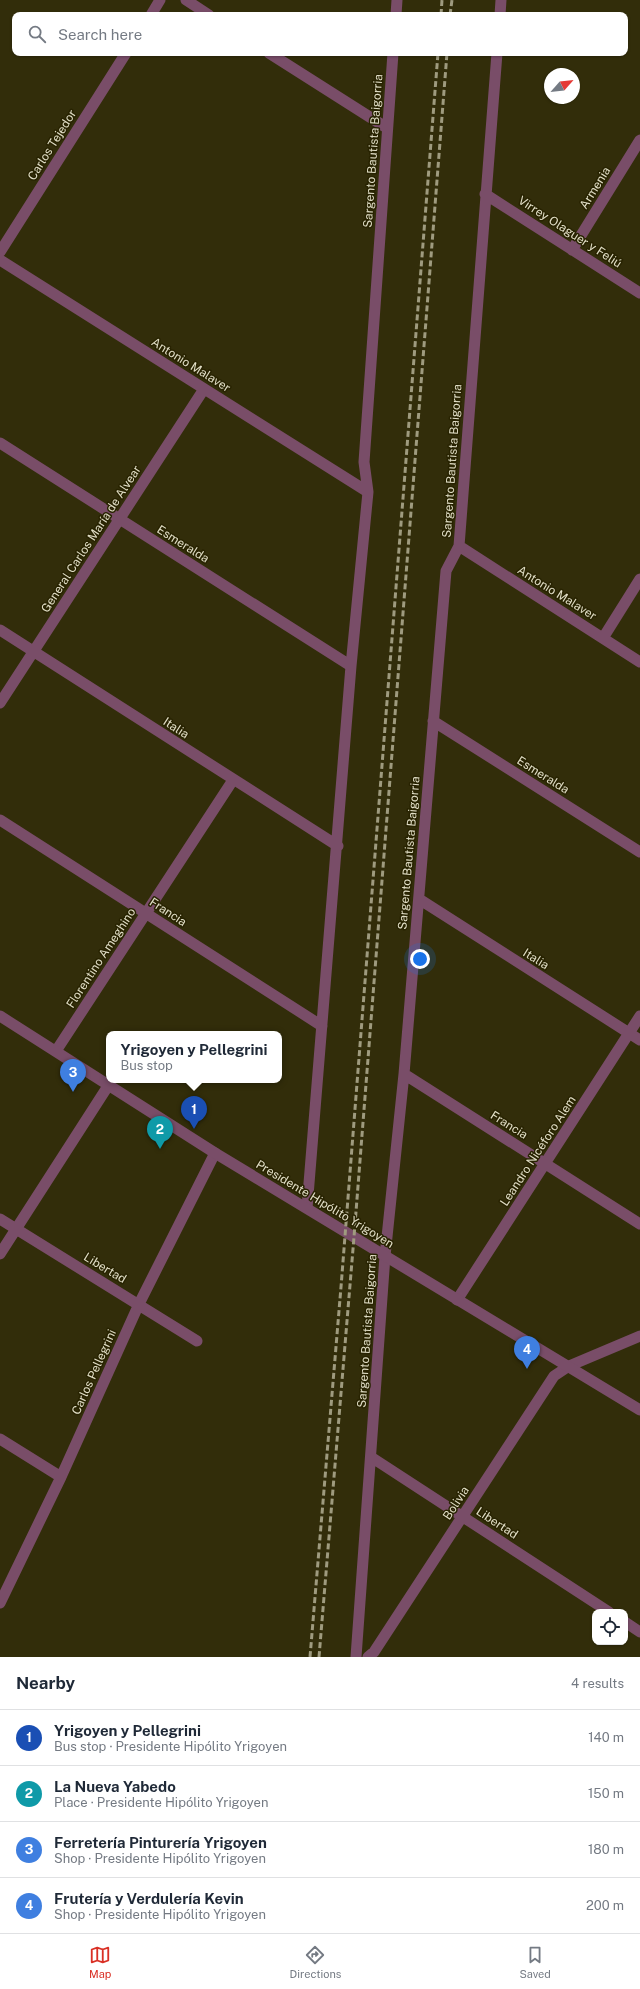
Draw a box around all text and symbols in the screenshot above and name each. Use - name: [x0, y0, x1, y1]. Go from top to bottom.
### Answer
- search box: [12, 12, 628, 56]
- icon: search: [26, 23, 48, 45]
- text: Search here: [58, 26, 142, 43]
- north arrow: [544, 68, 580, 104]
- street label: Sargento Bautista Baigorria: [361, 74, 385, 228]
- street label: Carlos Tejedor: [25, 107, 79, 183]
- street label: Armenia: [577, 164, 613, 212]
- street label: Virrey Olaguer y Feliú: [516, 193, 624, 271]
- street label: Antonio Malaver: [149, 335, 233, 395]
- street label: Sargento Bautista Baigorria: [440, 384, 464, 538]
- street label: General Carlos María de Alvear: [38, 463, 144, 615]
- street label: Esmeralda: [154, 522, 212, 566]
- street label: Antonio Malaver: [515, 563, 599, 623]
- street label: Italia: [161, 715, 191, 741]
- street label: Esmeralda: [514, 753, 572, 797]
- street label: Sargento Bautista Baigorria: [395, 776, 423, 930]
- street label: Francia: [147, 895, 189, 929]
- street label: Florentino Ameghino: [63, 905, 139, 1011]
- street label: Italia: [521, 946, 551, 972]
- your location: [410, 949, 430, 969]
- popup: [106, 1031, 282, 1083]
- text: Yrigoyen y Pellegrini: [120, 1041, 268, 1058]
- text: Bus stop: [120, 1058, 173, 1073]
- pin: 3: [60, 1059, 86, 1092]
- street label: Leandro Nicéforo Alem: [497, 1093, 579, 1209]
- pin: 1: [181, 1096, 207, 1129]
- street label: Francia: [488, 1108, 530, 1142]
- pin: 2: [147, 1116, 173, 1149]
- street label: Presidente Hipólito Yrigoyen: [254, 1157, 397, 1251]
- street label: Libertad: [81, 1250, 129, 1286]
- street label: Sargento Bautista Baigorria: [355, 1254, 379, 1408]
- street label: Carlos Pellegrini: [69, 1327, 119, 1417]
- pin: 4: [514, 1336, 540, 1369]
- street label: Bolivia: [440, 1484, 472, 1522]
- street label: Libertad: [474, 1504, 520, 1542]
- map controls: [592, 1609, 628, 1645]
- button: locate: [592, 1609, 628, 1645]
- text: Nearby: [16, 1673, 75, 1693]
- text: 4 results: [571, 1676, 624, 1691]
- text: Yrigoyen y Pellegrini: [54, 1722, 201, 1739]
- text: 1: [26, 1730, 32, 1745]
- text: 140 m: [588, 1730, 624, 1745]
- text: Bus stop · Presidente Hipólito Yrigoyen: [54, 1739, 287, 1754]
- text: La Nueva Yabedo: [54, 1778, 176, 1795]
- text: 2: [25, 1786, 33, 1801]
- text: 150 m: [588, 1786, 624, 1801]
- text: Place · Presidente Hipólito Yrigoyen: [54, 1795, 268, 1810]
- text: Ferretería Pinturería Yrigoyen: [54, 1834, 267, 1851]
- text: 3: [25, 1842, 33, 1857]
- text: 180 m: [588, 1842, 624, 1857]
- text: Shop · Presidente Hipólito Yrigoyen: [54, 1851, 266, 1866]
- text: Frutería y Verdulería Kevin: [54, 1890, 244, 1907]
- text: 4: [25, 1898, 33, 1913]
- text: 200 m: [586, 1898, 624, 1913]
- text: Shop · Presidente Hipólito Yrigoyen: [54, 1907, 266, 1922]
- tab: Map: [89, 1944, 111, 1980]
- tab: Directions: [290, 1944, 341, 1980]
- tab: Saved: [519, 1944, 551, 1980]

